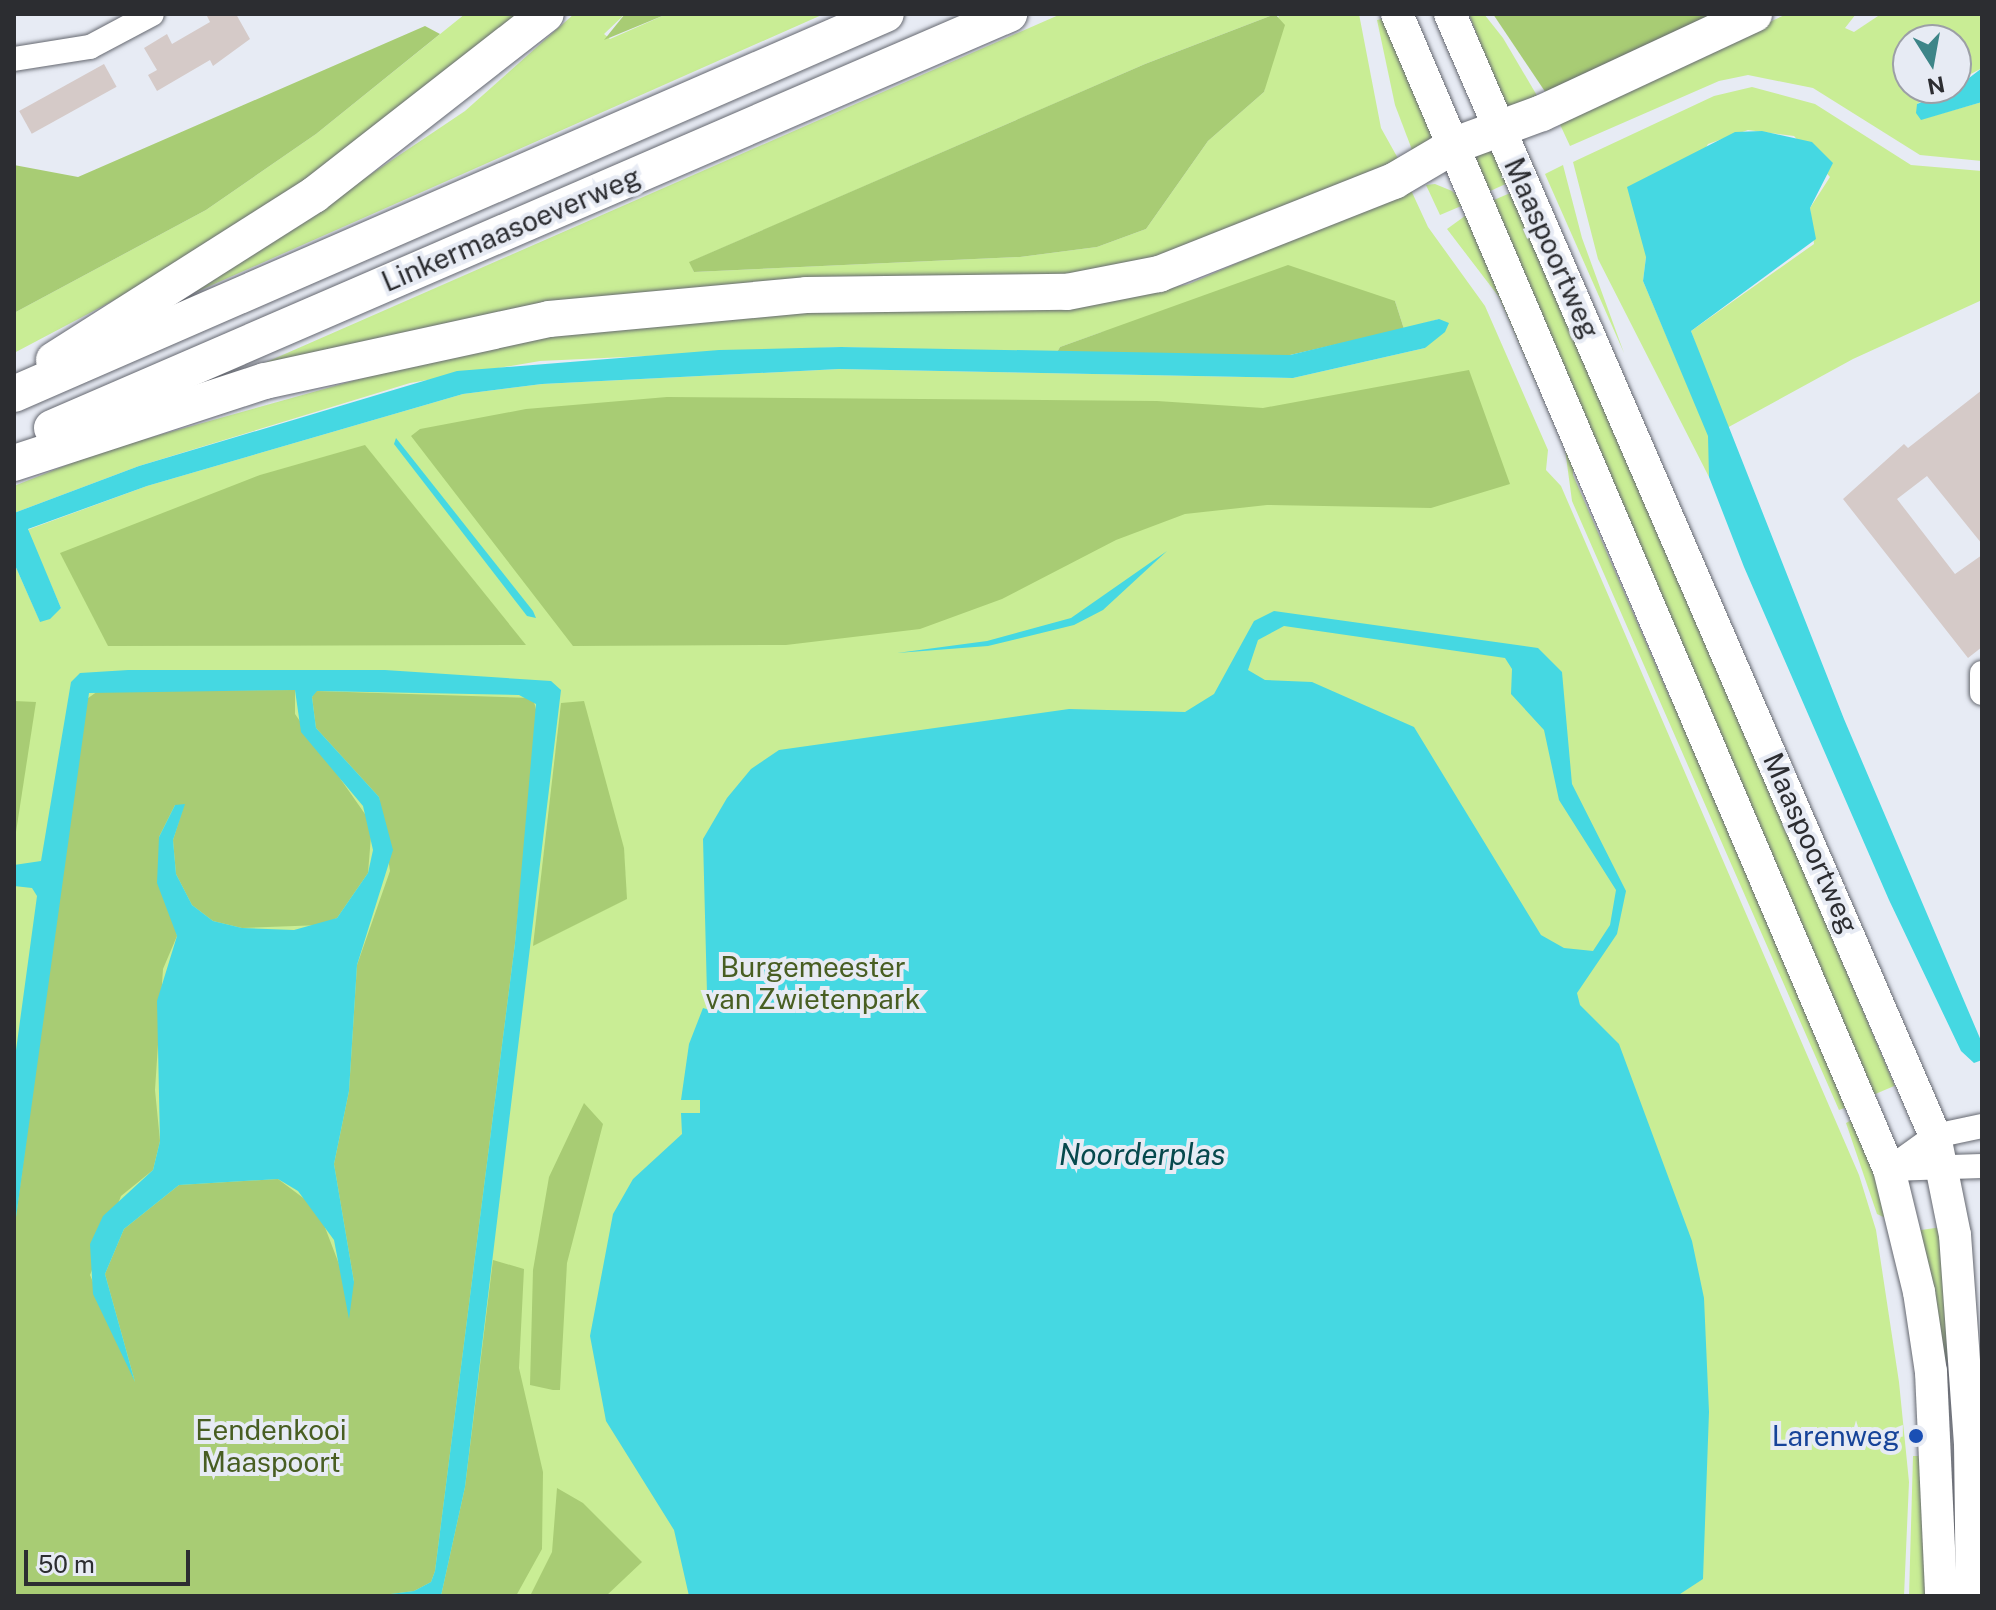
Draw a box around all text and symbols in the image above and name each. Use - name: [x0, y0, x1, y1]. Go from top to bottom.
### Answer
- north arrow: [1892, 24, 1972, 104]
- text: N: [1925, 71, 1947, 100]
- street label: Maaspoortweg: [1497, 152, 1607, 344]
- street label: Linkermaasoeverweg: [377, 159, 645, 299]
- street label: Maaspoortweg: [1756, 747, 1866, 939]
- park label: Burgemeester van Zwietenpark: [706, 950, 920, 1016]
- water label: Noorderplas: [1059, 1136, 1225, 1172]
- park label: Eendenkooi Maaspoort: [195, 1413, 347, 1479]
- place label: Larenweg: [1772, 1419, 1900, 1453]
- marker: Larenweg: [1907, 1427, 1925, 1445]
- scale bar: [28, 1534, 194, 1584]
- text: 50 m: [38, 1550, 95, 1578]

